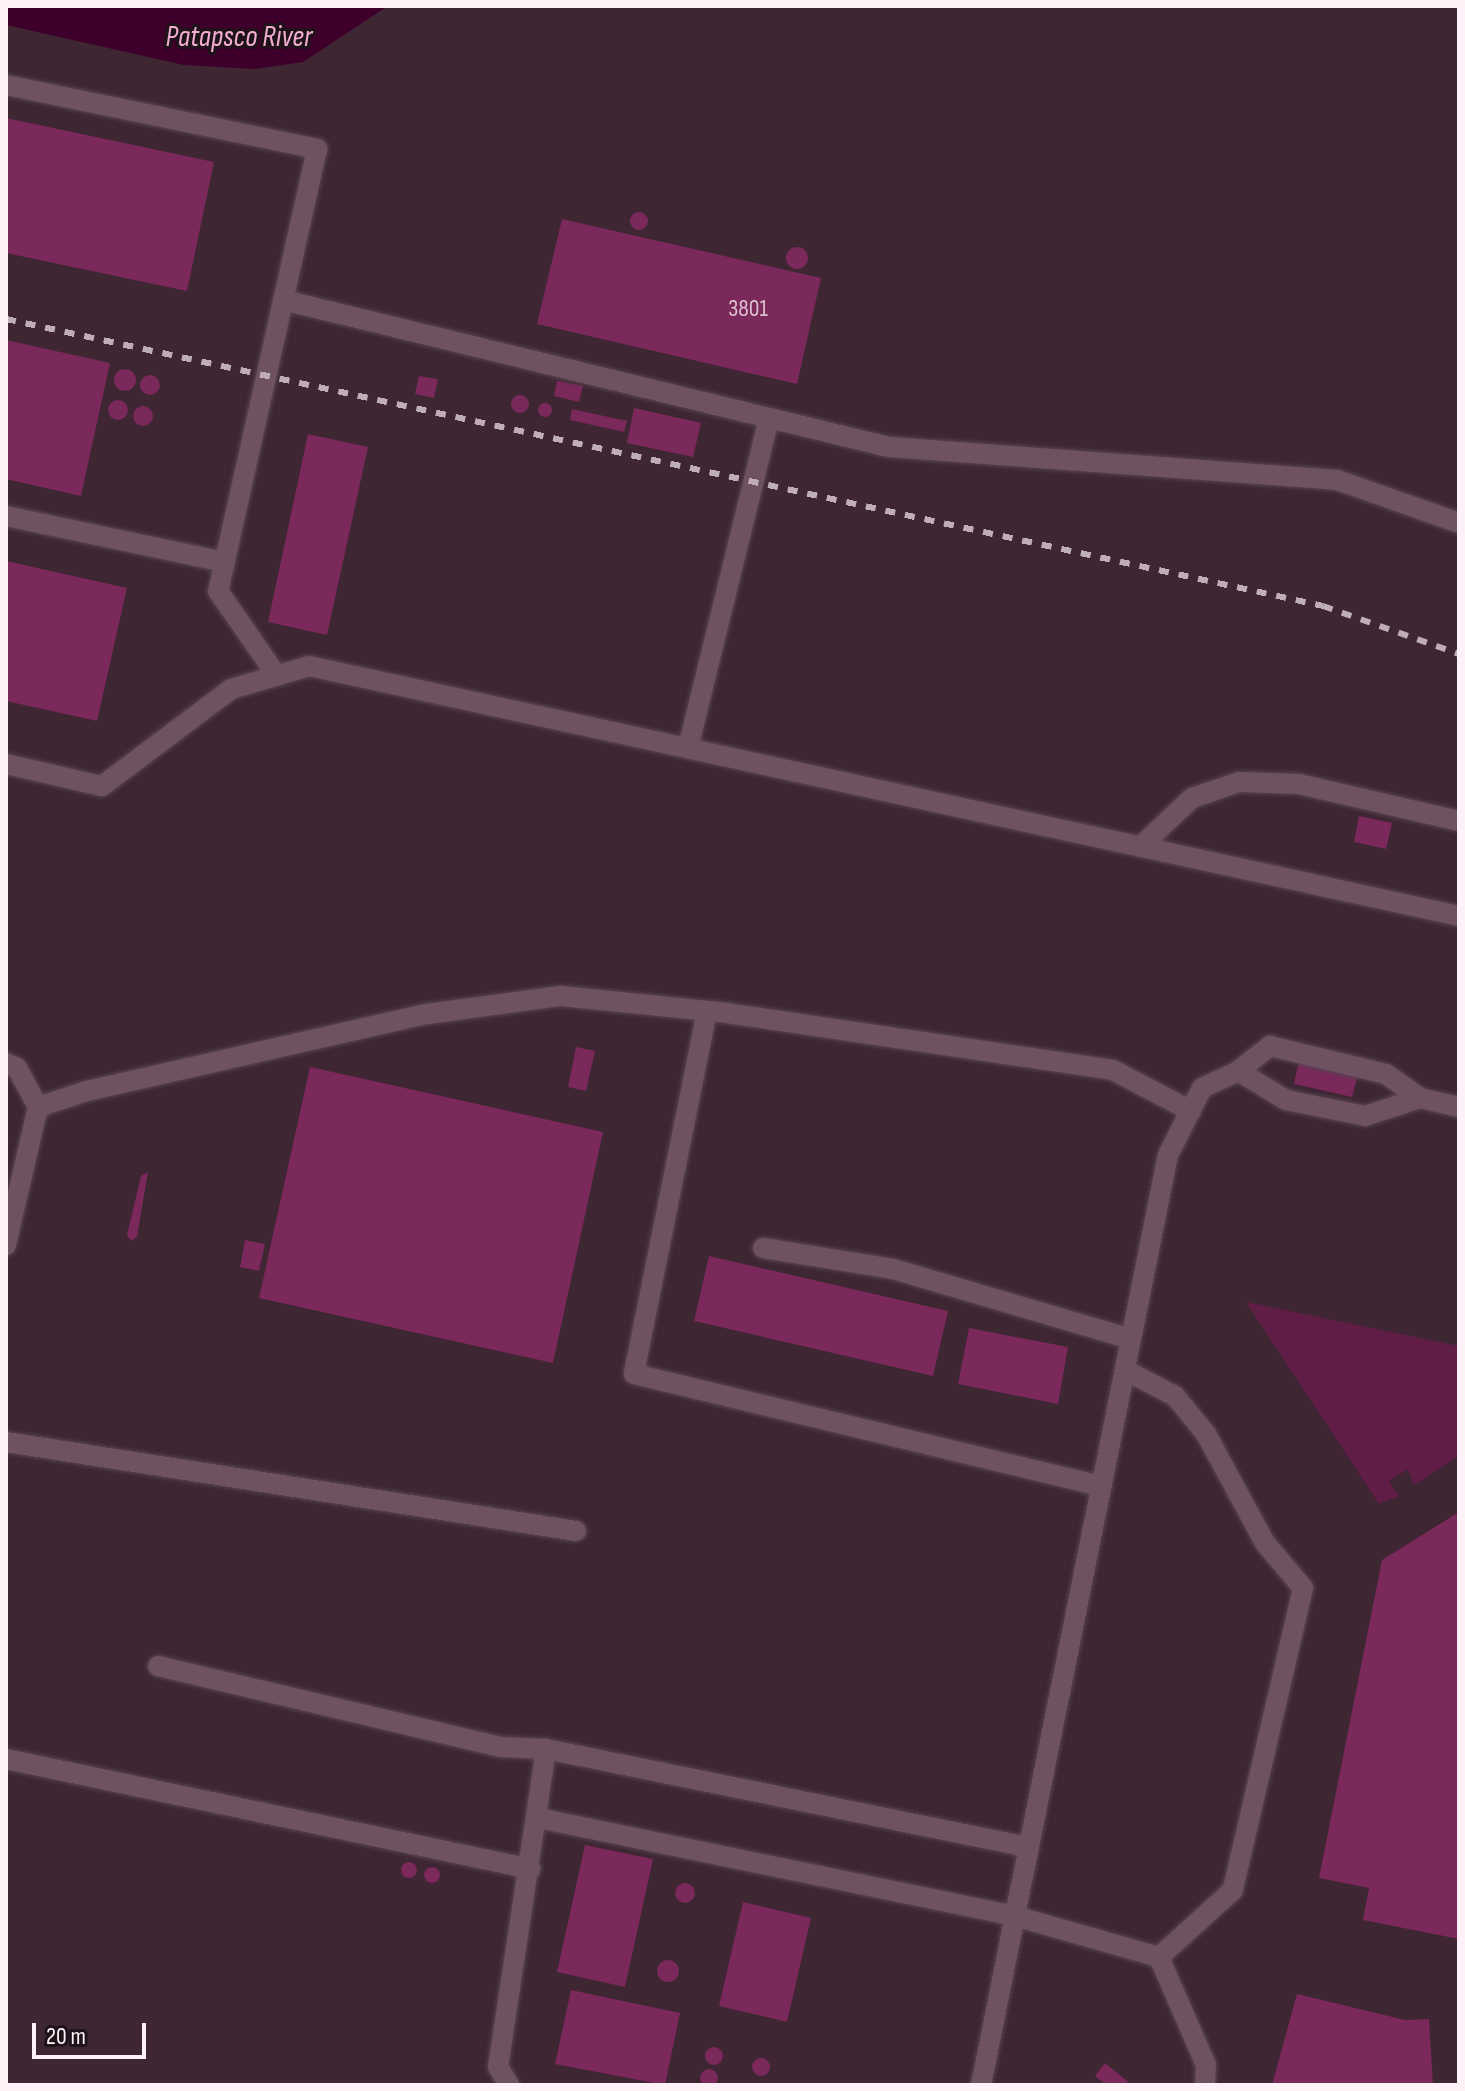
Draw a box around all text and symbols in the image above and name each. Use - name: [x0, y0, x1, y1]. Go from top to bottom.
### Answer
- water label: Patapsco River: [166, 19, 312, 55]
- house number: 3801: [728, 295, 768, 323]
- scale bar: [36, 2007, 150, 2057]
- text: 20 m: [46, 2022, 86, 2051]

